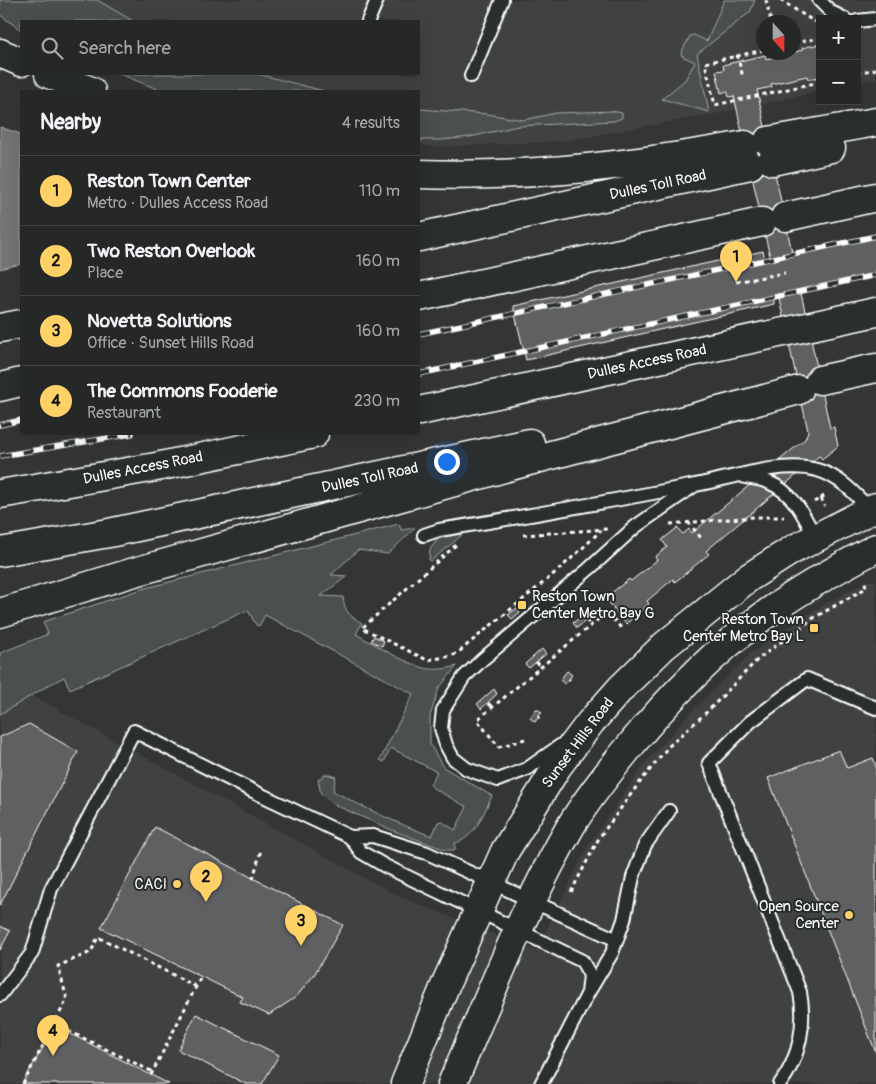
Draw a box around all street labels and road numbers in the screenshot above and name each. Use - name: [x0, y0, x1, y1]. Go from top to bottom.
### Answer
- street label: Dulles Toll Road: [608, 165, 708, 205]
- street label: Dulles Access Road: [586, 340, 708, 384]
- street label: Dulles Access Road: [82, 447, 204, 489]
- street label: Dulles Toll Road: [320, 458, 420, 498]
- street label: Sunset Hills Road: [538, 694, 618, 792]

